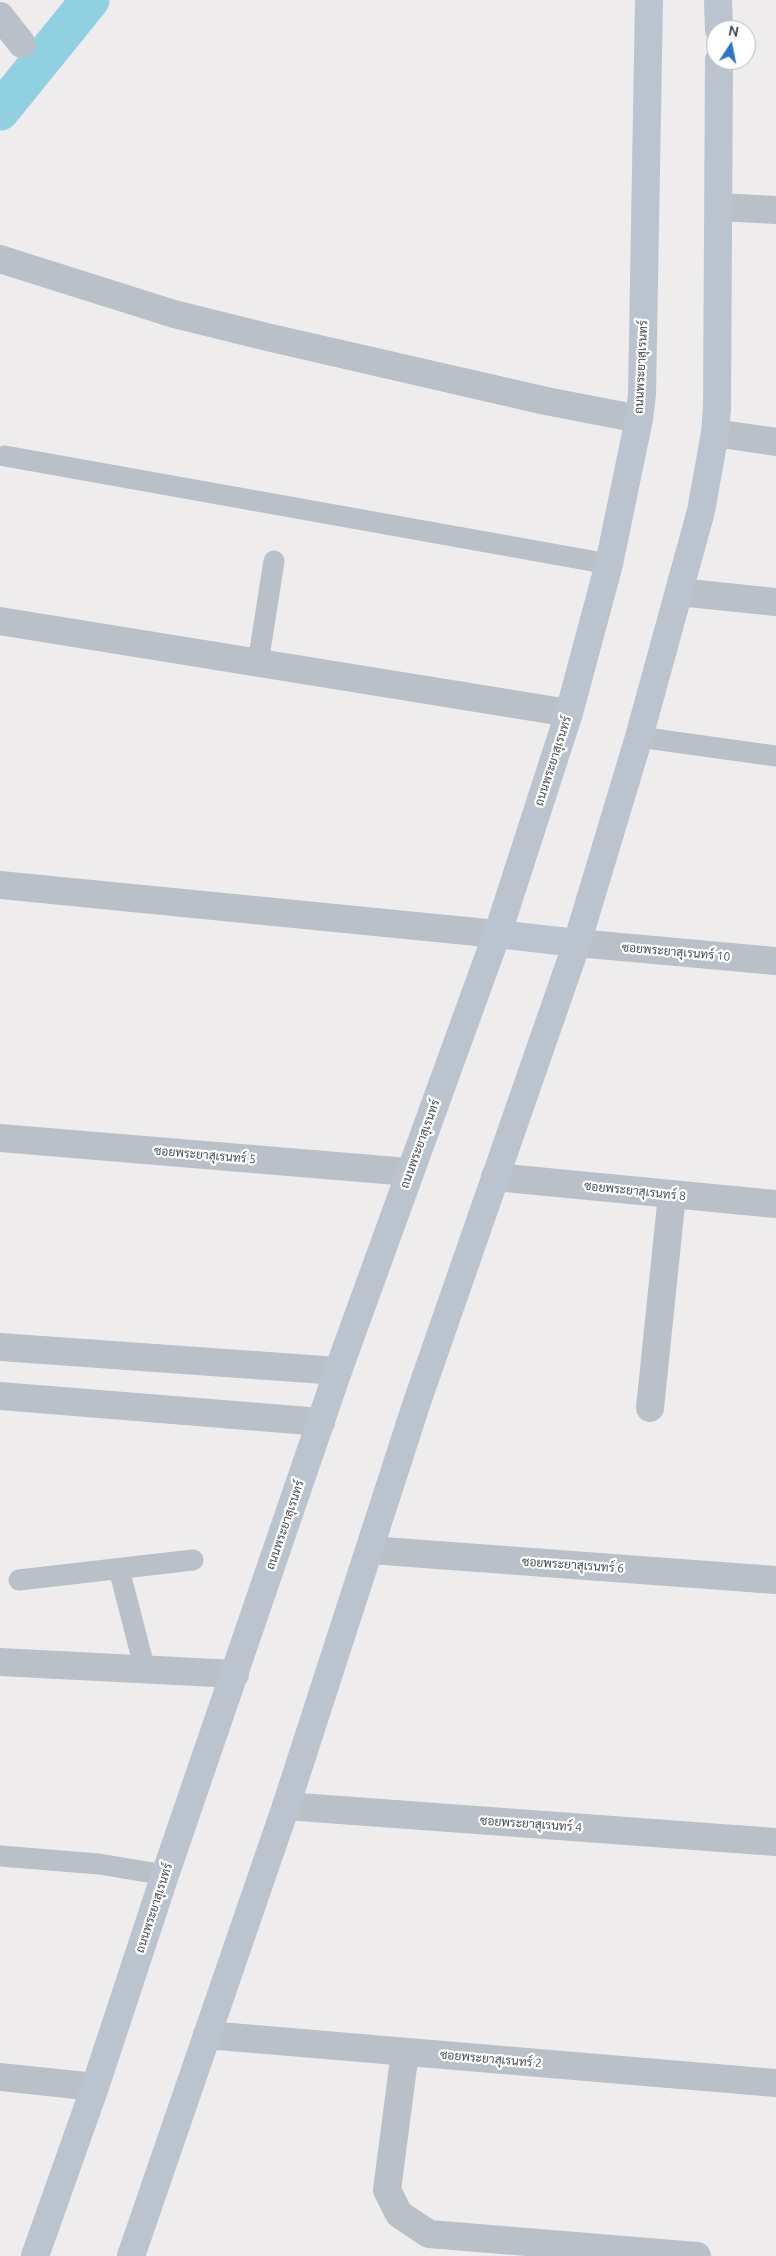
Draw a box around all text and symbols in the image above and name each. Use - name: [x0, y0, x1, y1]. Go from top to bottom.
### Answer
- north arrow: [706, 20, 756, 70]
- text: N: [727, 22, 740, 40]
- street label: ถนนพระยาสุเรนทร์: [631, 320, 651, 414]
- street label: ถนนพระยาสุเรนทร์: [532, 714, 574, 808]
- street label: ซอยพระยาสุเรนทร์ 10: [621, 940, 731, 964]
- street label: ถนนพระยาสุเรนทร์: [397, 1098, 443, 1190]
- street label: ซอยพระยาสุเรนทร์ 5: [153, 1143, 257, 1167]
- street label: ซอยพระยาสุเรนทร์ 8: [583, 1178, 687, 1204]
- street label: ถนนพระยาสุเรนทร์: [263, 1478, 307, 1572]
- street label: ซอยพระยาสุเรนทร์ 6: [522, 1554, 624, 1576]
- street label: ซอยพระยาสุเรนทร์ 4: [480, 1813, 582, 1835]
- street label: ถนนพระยาสุเรนทร์: [133, 1861, 175, 1955]
- street label: ซอยพระยาสุเรนทร์ 2: [439, 2047, 543, 2071]

